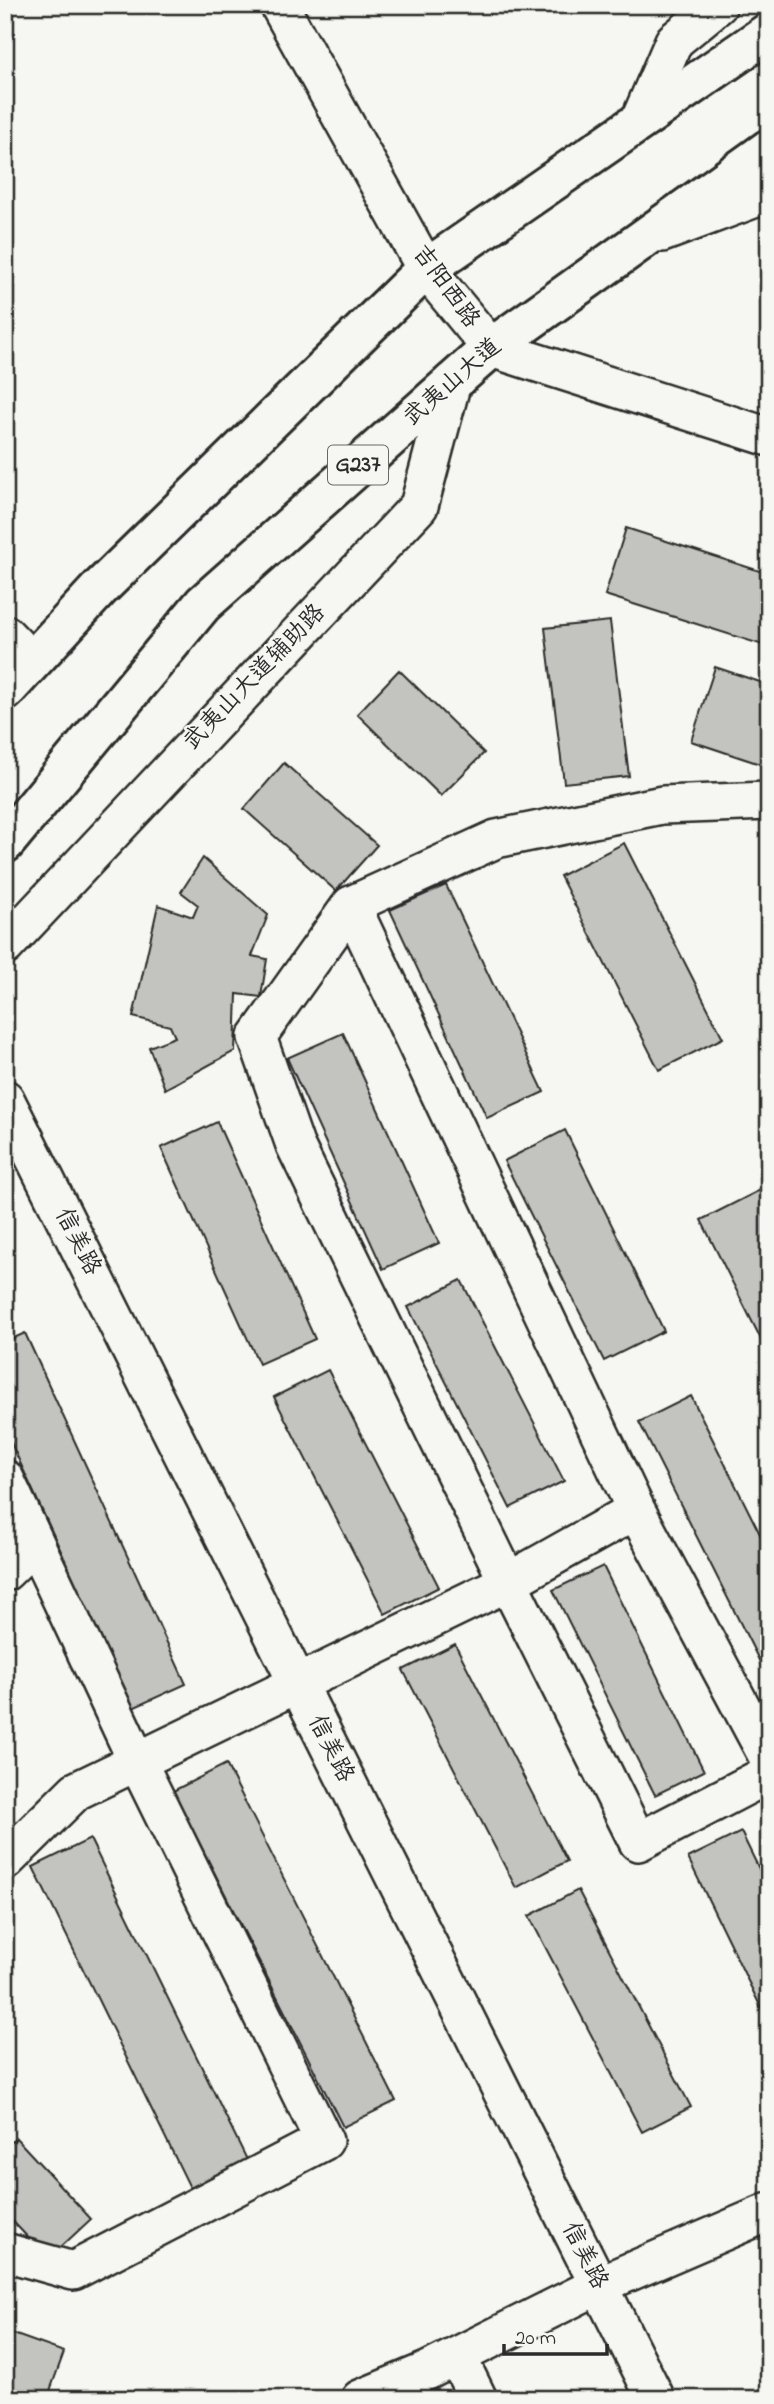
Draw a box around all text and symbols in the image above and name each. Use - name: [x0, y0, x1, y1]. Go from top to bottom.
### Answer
- street label: 吉阳西路: [403, 238, 487, 336]
- street label: 武夷山大道: [396, 330, 510, 436]
- road number: G237: [328, 446, 388, 485]
- street label: 武夷山大道辅助路: [176, 597, 334, 759]
- street label: 信美路: [45, 1202, 109, 1282]
- street label: 信美路: [298, 1709, 362, 1789]
- street label: 信美路: [552, 2216, 616, 2296]
- scale bar: [504, 2313, 608, 2357]
- text: 20 m: [515, 2324, 556, 2354]

